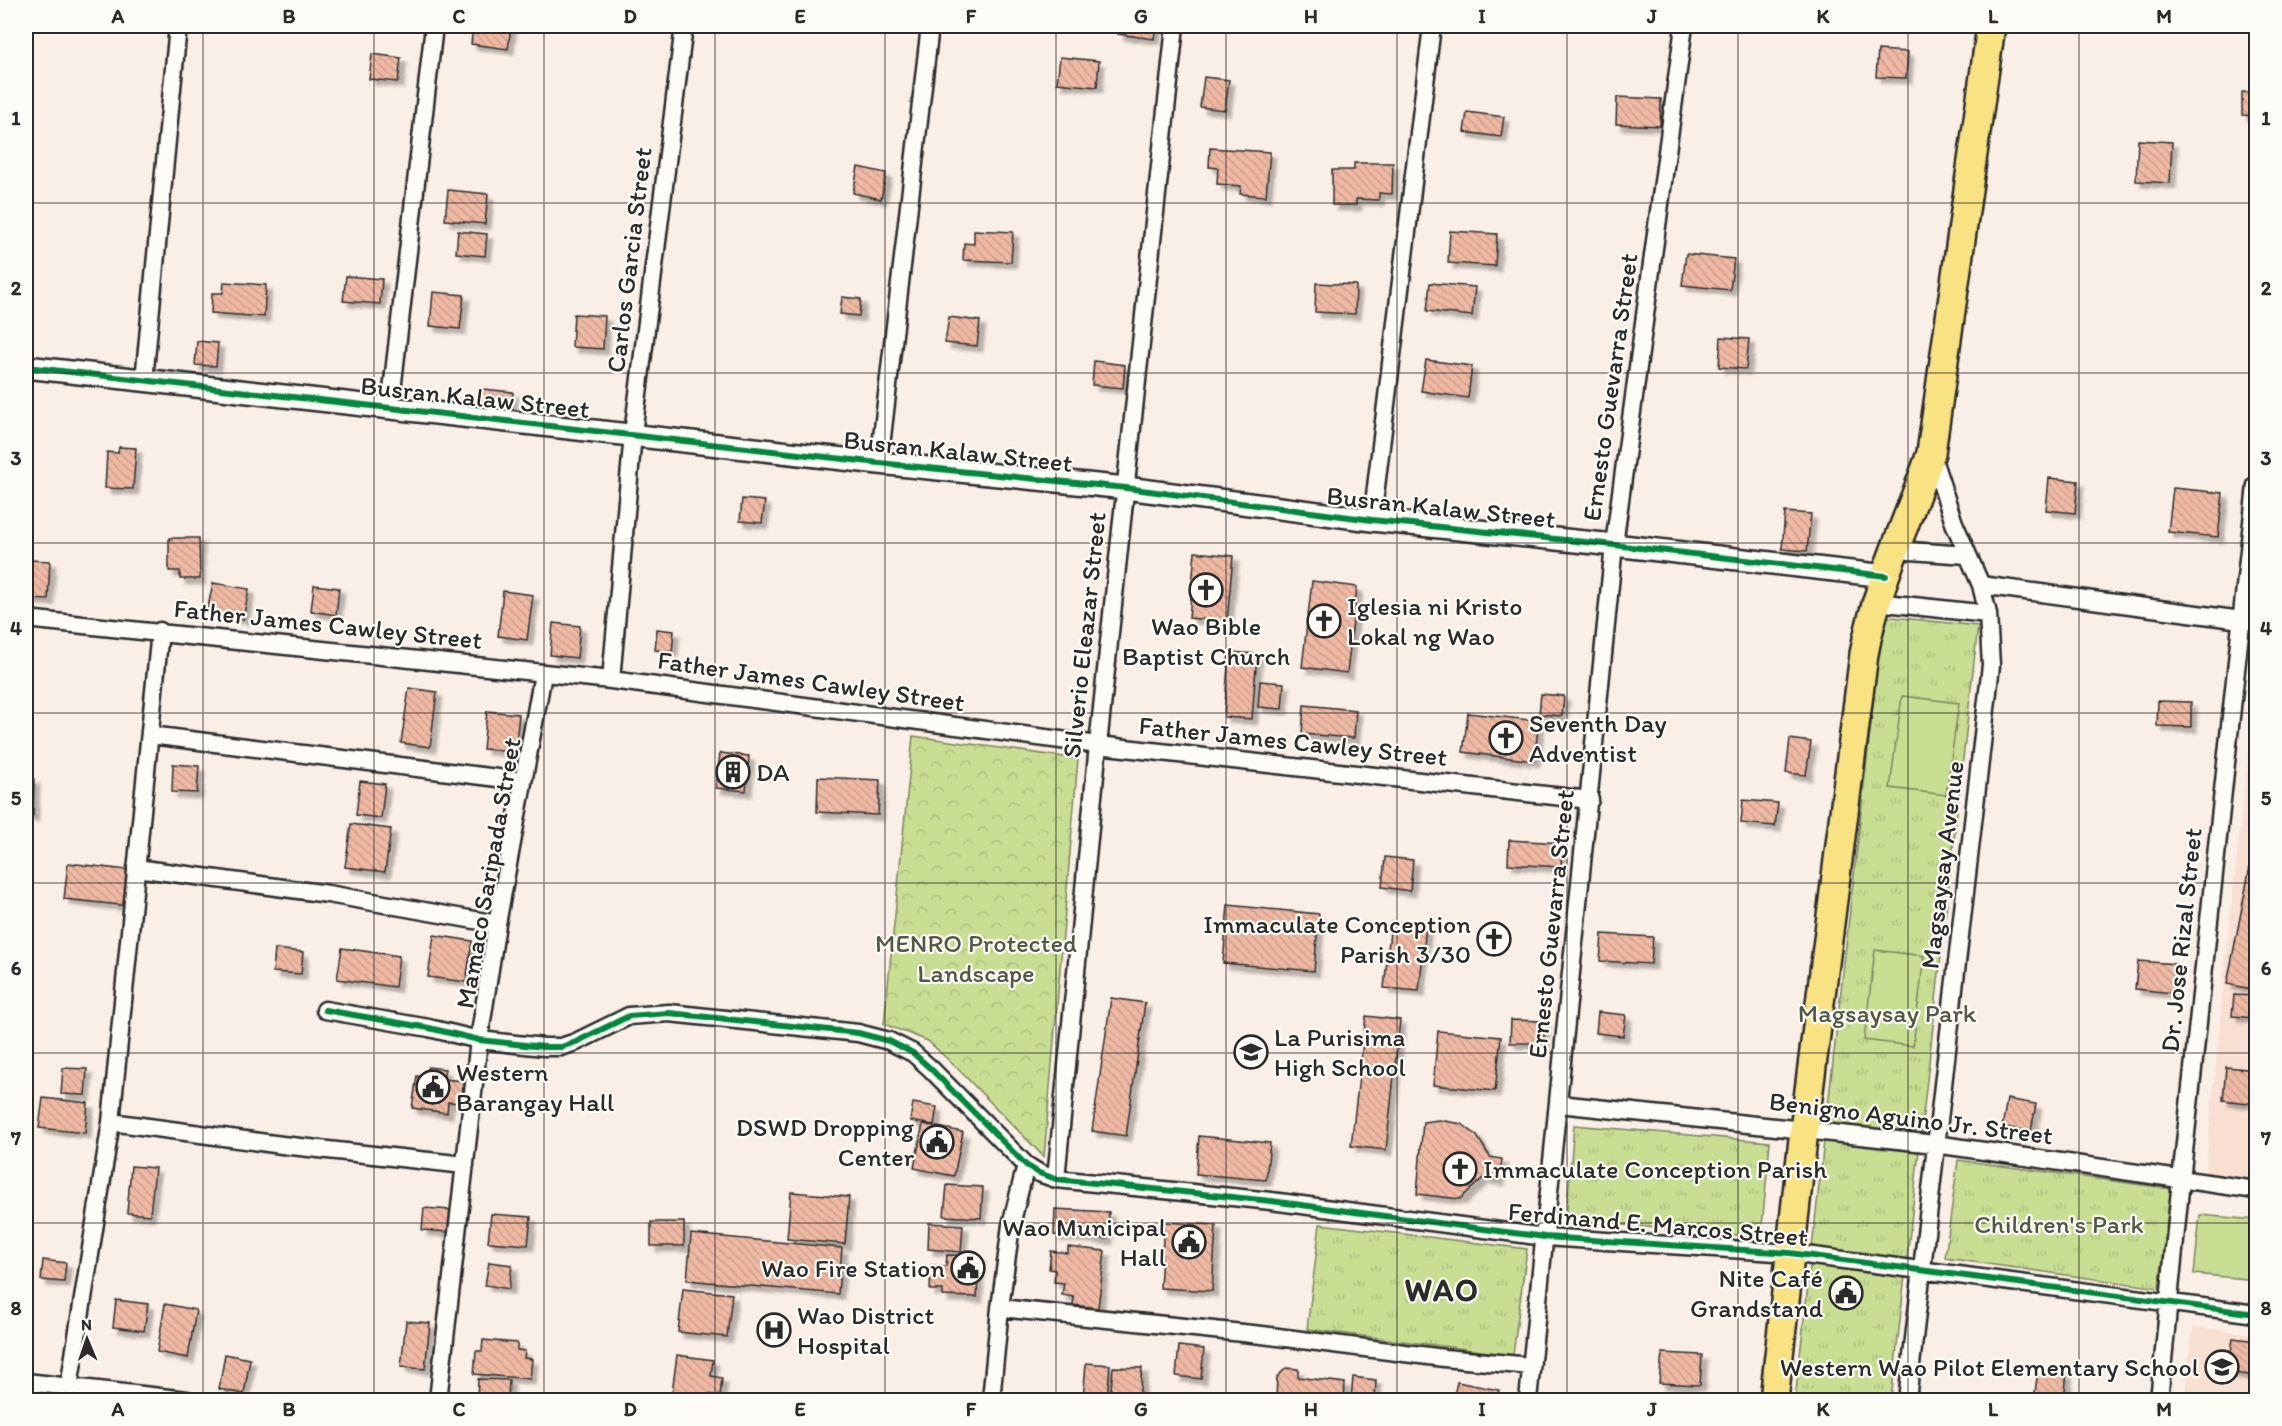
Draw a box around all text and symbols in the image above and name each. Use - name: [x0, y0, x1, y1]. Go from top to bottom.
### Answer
- text: A: [111, 4, 125, 28]
- text: B: [283, 4, 296, 28]
- text: C: [453, 4, 466, 28]
- text: D: [623, 4, 637, 28]
- text: E: [794, 4, 806, 28]
- text: F: [966, 4, 977, 28]
- text: G: [1134, 4, 1148, 28]
- text: H: [1304, 4, 1318, 28]
- text: I: [1478, 4, 1486, 28]
- text: J: [1646, 4, 1657, 28]
- text: K: [1817, 4, 1831, 28]
- text: L: [1988, 4, 1999, 28]
- text: M: [2156, 4, 2172, 28]
- text: 1: [11, 106, 21, 130]
- text: 1: [2261, 106, 2271, 130]
- street label: Carlos Garcia Street: [599, 145, 659, 375]
- street label: Ernesto Guevarra Street: [1575, 251, 1645, 523]
- text: 2: [11, 276, 22, 300]
- text: 2: [2261, 276, 2272, 300]
- street label: Busran Kalaw Street: [359, 369, 591, 425]
- street label: Busran Kalaw Street: [842, 423, 1074, 479]
- text: 3: [11, 446, 22, 470]
- text: 3: [2261, 446, 2272, 470]
- street label: Busran Kalaw Street: [1325, 479, 1557, 535]
- street label: Silverio Eleazar Street: [1055, 510, 1113, 760]
- church icon: Wao Bible Baptist Church: [1188, 572, 1224, 608]
- place label: Iglesia ni Kristo Lokal ng Wao: [1347, 590, 1522, 652]
- street label: Father James Cawley Street: [172, 592, 484, 656]
- church icon: Iglesia ni Kristo Lokal ng Wao: [1306, 603, 1342, 639]
- place label: Wao Bible Baptist Church: [1122, 610, 1290, 672]
- text: 4: [10, 616, 22, 640]
- text: 4: [2260, 616, 2272, 640]
- street label: Father James Cawley Street: [655, 644, 967, 718]
- place label: Seventh Day Adventist: [1529, 707, 1667, 769]
- street label: Father James Cawley Street: [1137, 709, 1449, 773]
- church icon: Seventh Day Adventist: [1488, 720, 1524, 756]
- street label: Mamaco Saripada Street: [448, 735, 528, 1011]
- building icon: DA: [715, 754, 751, 790]
- place label: DA: [756, 756, 790, 788]
- street label: Magsaysay Avenue: [1913, 759, 1971, 971]
- text: 5: [11, 786, 22, 810]
- text: 5: [2261, 786, 2272, 810]
- street label: Ernesto Guevarra Street: [1521, 788, 1581, 1060]
- street label: Dr. Jose Rizal Street: [2153, 826, 2209, 1054]
- place label: Immaculate Conception Parish 3/30: [1203, 908, 1471, 970]
- church icon: Immaculate Conception Parish 3/30: [1476, 921, 1512, 957]
- park label: MENRO Protected Landscape: [875, 927, 1077, 989]
- text: 6: [11, 956, 22, 980]
- text: 6: [2261, 956, 2272, 980]
- park label: Magsaysay Park: [1798, 997, 1977, 1029]
- place label: La Purisima High School: [1274, 1021, 1406, 1083]
- school or university icon: La Purisima High School: [1233, 1034, 1269, 1070]
- place label: Western Barangay Hall: [456, 1056, 614, 1118]
- public building icon: Western Barangay Hall: [415, 1069, 451, 1105]
- street label: Benigno Aguino Jr. Street: [1767, 1085, 2055, 1151]
- place label: DSWD Dropping Center: [736, 1111, 915, 1173]
- public building icon: DSWD Dropping Center: [919, 1124, 955, 1160]
- text: 7: [10, 1126, 21, 1150]
- text: 7: [2260, 1126, 2271, 1150]
- church icon: Immaculate Conception Parish: [1442, 1151, 1478, 1187]
- place label: Immaculate Conception Parish: [1483, 1153, 1827, 1185]
- street label: Ferdinand E. Marcos Street: [1507, 1195, 1809, 1253]
- park label: Children's Park: [1974, 1208, 2144, 1240]
- place label: Wao Municipal Hall: [1002, 1211, 1166, 1273]
- public building icon: Wao Municipal Hall: [1171, 1224, 1207, 1260]
- public building icon: Wao Fire Station: [950, 1250, 986, 1286]
- place label: Wao Fire Station: [761, 1252, 945, 1284]
- place label: Nite Café Grandstand: [1690, 1262, 1824, 1324]
- district label: WAO: [1405, 1271, 1479, 1309]
- public building icon: Nite Café Grandstand: [1828, 1275, 1864, 1311]
- text: 8: [11, 1296, 22, 1320]
- text: 8: [2261, 1296, 2272, 1320]
- place label: Wao District Hospital: [797, 1299, 934, 1361]
- north arrow: [57, 1309, 117, 1369]
- hospital icon: Wao District Hospital: [756, 1312, 792, 1348]
- text: N: [81, 1315, 92, 1334]
- school or university icon: Western Wao Pilot Elementary School: [2204, 1349, 2240, 1385]
- place label: Western Wao Pilot Elementary School: [1780, 1351, 2199, 1383]
- text: A: [111, 1397, 125, 1421]
- text: B: [283, 1397, 296, 1421]
- text: C: [453, 1397, 466, 1421]
- text: D: [623, 1397, 637, 1421]
- text: E: [794, 1397, 806, 1421]
- text: F: [966, 1397, 977, 1421]
- text: G: [1134, 1397, 1148, 1421]
- text: H: [1304, 1397, 1318, 1421]
- text: I: [1478, 1397, 1486, 1421]
- text: J: [1646, 1397, 1657, 1421]
- text: K: [1817, 1397, 1831, 1421]
- text: L: [1988, 1397, 1999, 1421]
- text: M: [2156, 1397, 2172, 1421]

